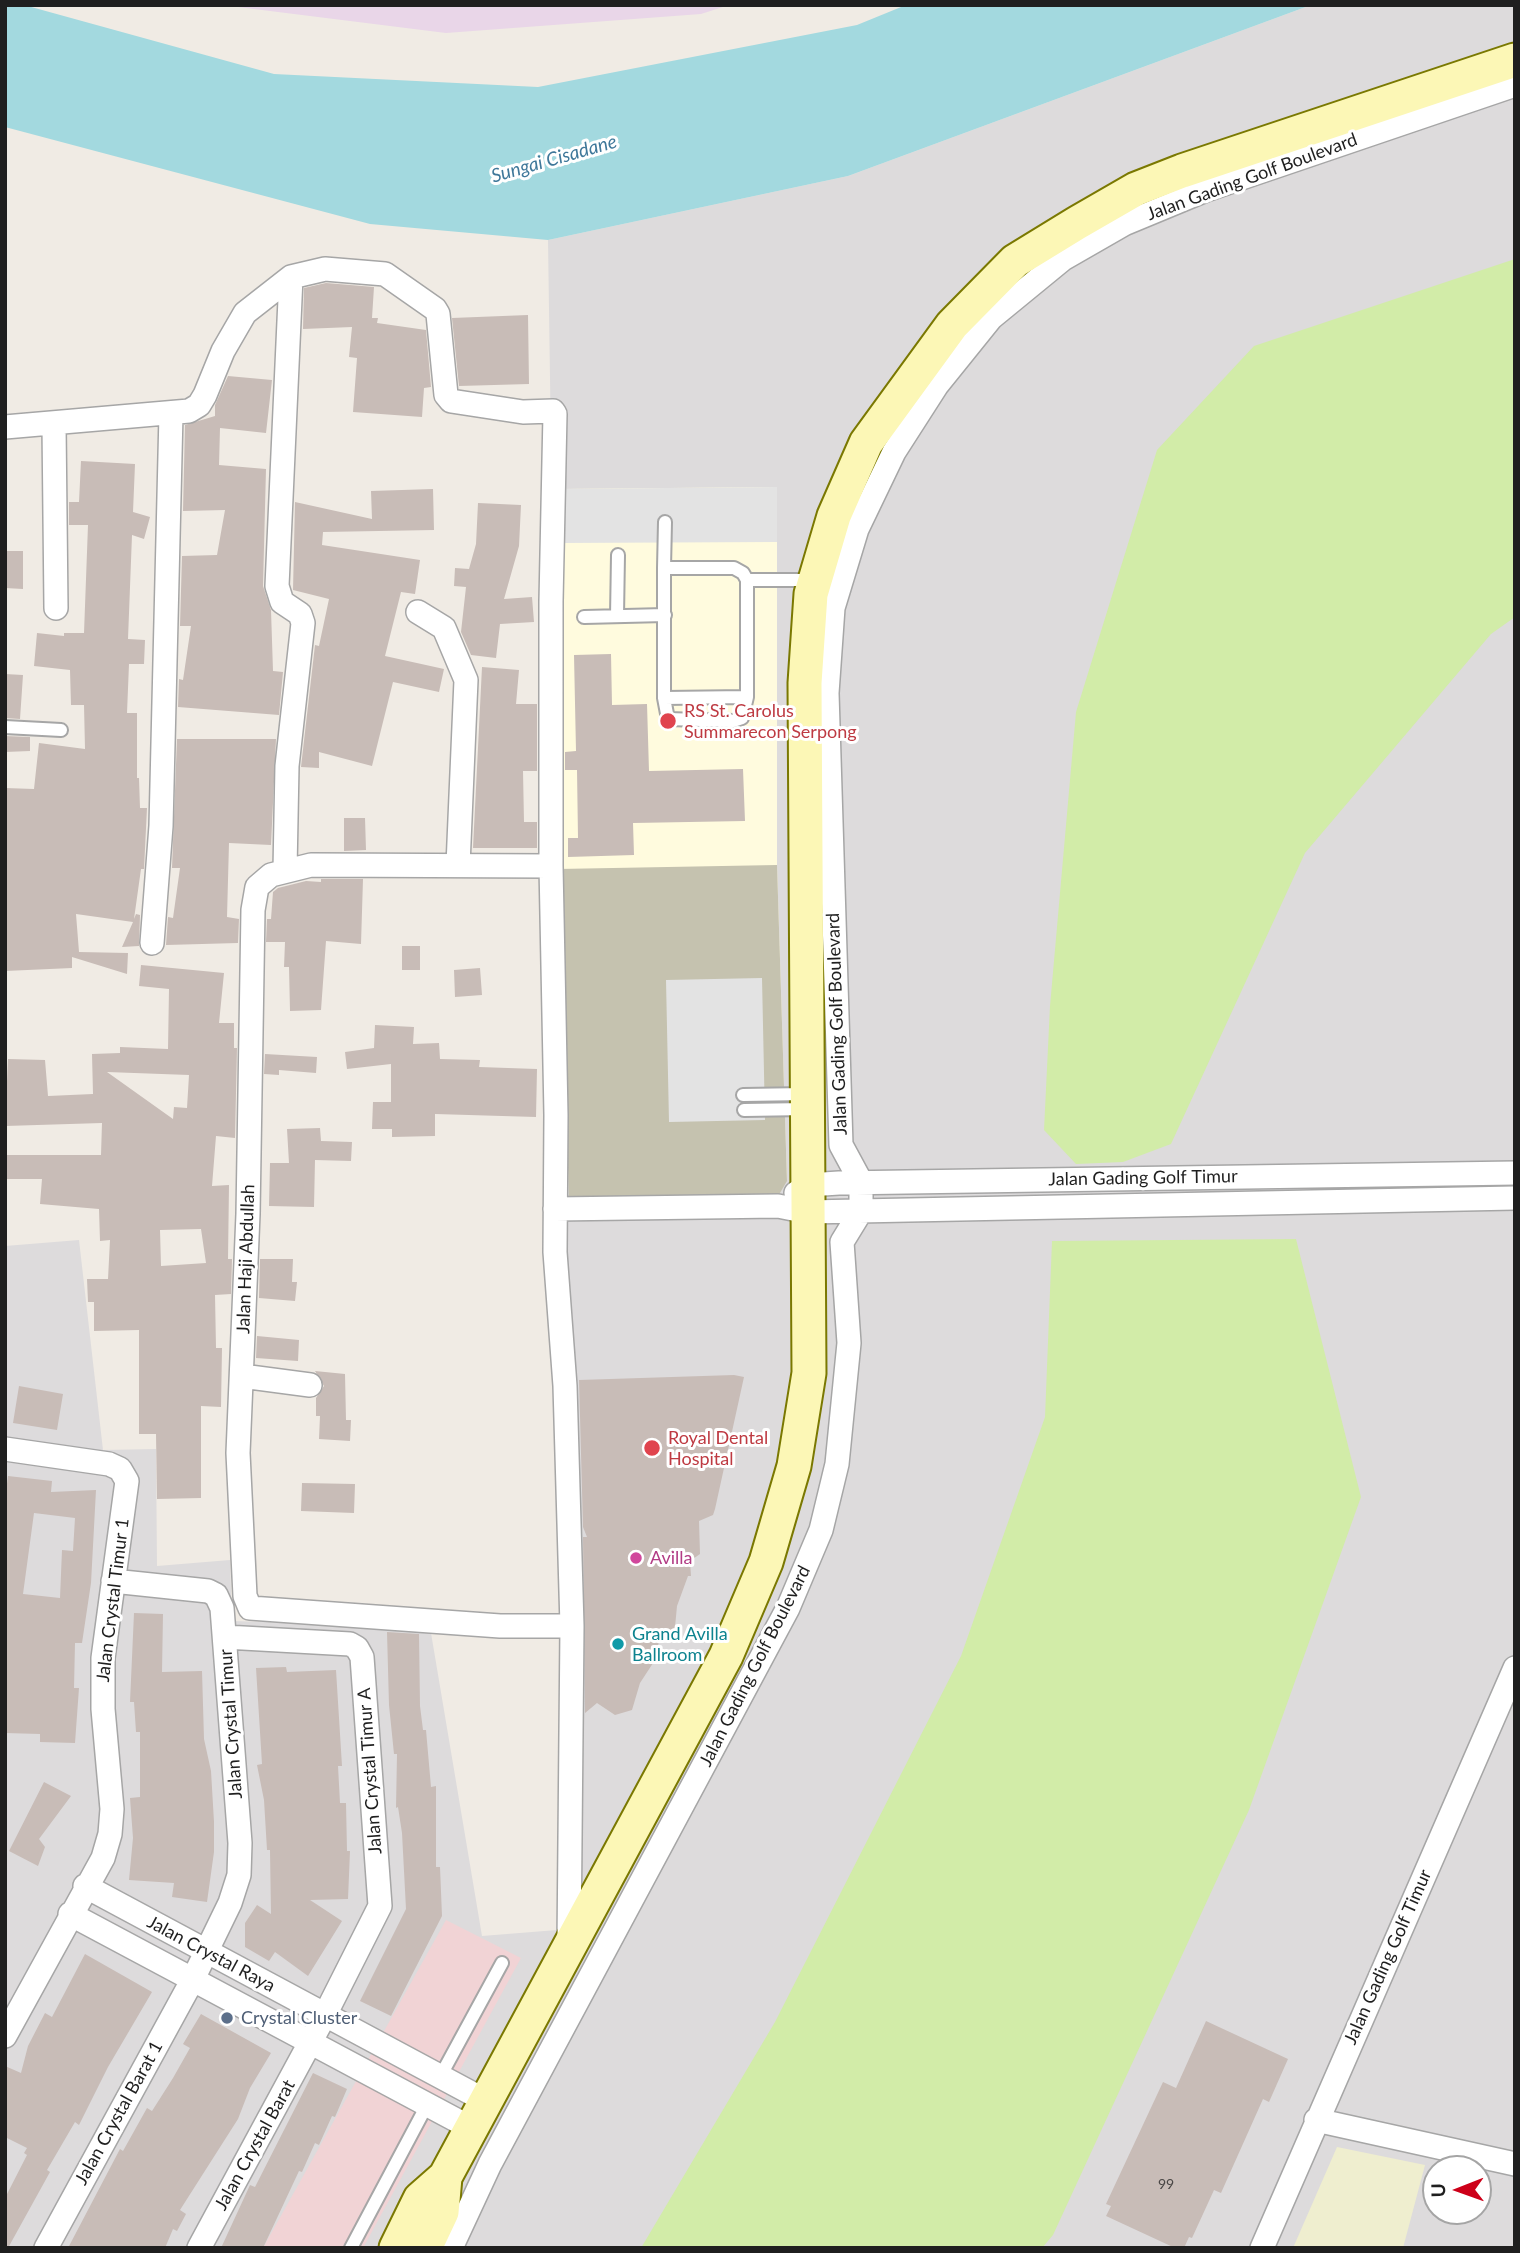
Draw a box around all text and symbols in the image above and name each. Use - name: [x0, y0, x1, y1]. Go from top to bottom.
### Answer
- street label: Jalan Gading Golf Boulevard: [1144, 129, 1360, 225]
- water label: Sungai Cisadane: [489, 130, 619, 188]
- place label: RS St. Carolus Summarecon Serpong: [684, 700, 857, 742]
- marker: RS St. Carolus Summarecon Serpong: [658, 711, 678, 731]
- street label: Jalan Gading Golf Boulevard: [822, 912, 852, 1136]
- street label: Jalan Gading Golf Timur: [1048, 1166, 1238, 1190]
- street label: Jalan Haji Abdullah: [233, 1184, 259, 1334]
- place label: Royal Dental Hospital: [668, 1427, 768, 1470]
- marker: Royal Dental Hospital: [642, 1438, 662, 1458]
- street label: Jalan Crystal Timur 1: [92, 1517, 134, 1683]
- place label: Avilla: [650, 1547, 693, 1569]
- marker: Avilla: [628, 1550, 644, 1566]
- street label: Jalan Gading Golf Boulevard: [695, 1562, 815, 1770]
- place label: Grand Avilla Ballroom: [632, 1623, 728, 1666]
- marker: Grand Avilla Ballroom: [610, 1636, 626, 1652]
- street label: Jalan Crystal Timur: [215, 1648, 247, 1800]
- street label: Jalan Crystal Timur A: [353, 1687, 387, 1855]
- street label: Jalan Gading Golf Timur: [1340, 1866, 1436, 2048]
- street label: Jalan Crystal Raya: [143, 1911, 279, 1997]
- place label: Crystal Cluster: [241, 2007, 357, 2029]
- marker: Crystal Cluster: [219, 2010, 235, 2026]
- street label: Jalan Crystal Barat 1: [71, 2037, 167, 2189]
- street label: Jalan Crystal Barat: [210, 2076, 300, 2214]
- north arrow: [1422, 2155, 1492, 2225]
- house number: 99: [1158, 2176, 1174, 2192]
- text: U: [1426, 2183, 1449, 2198]

